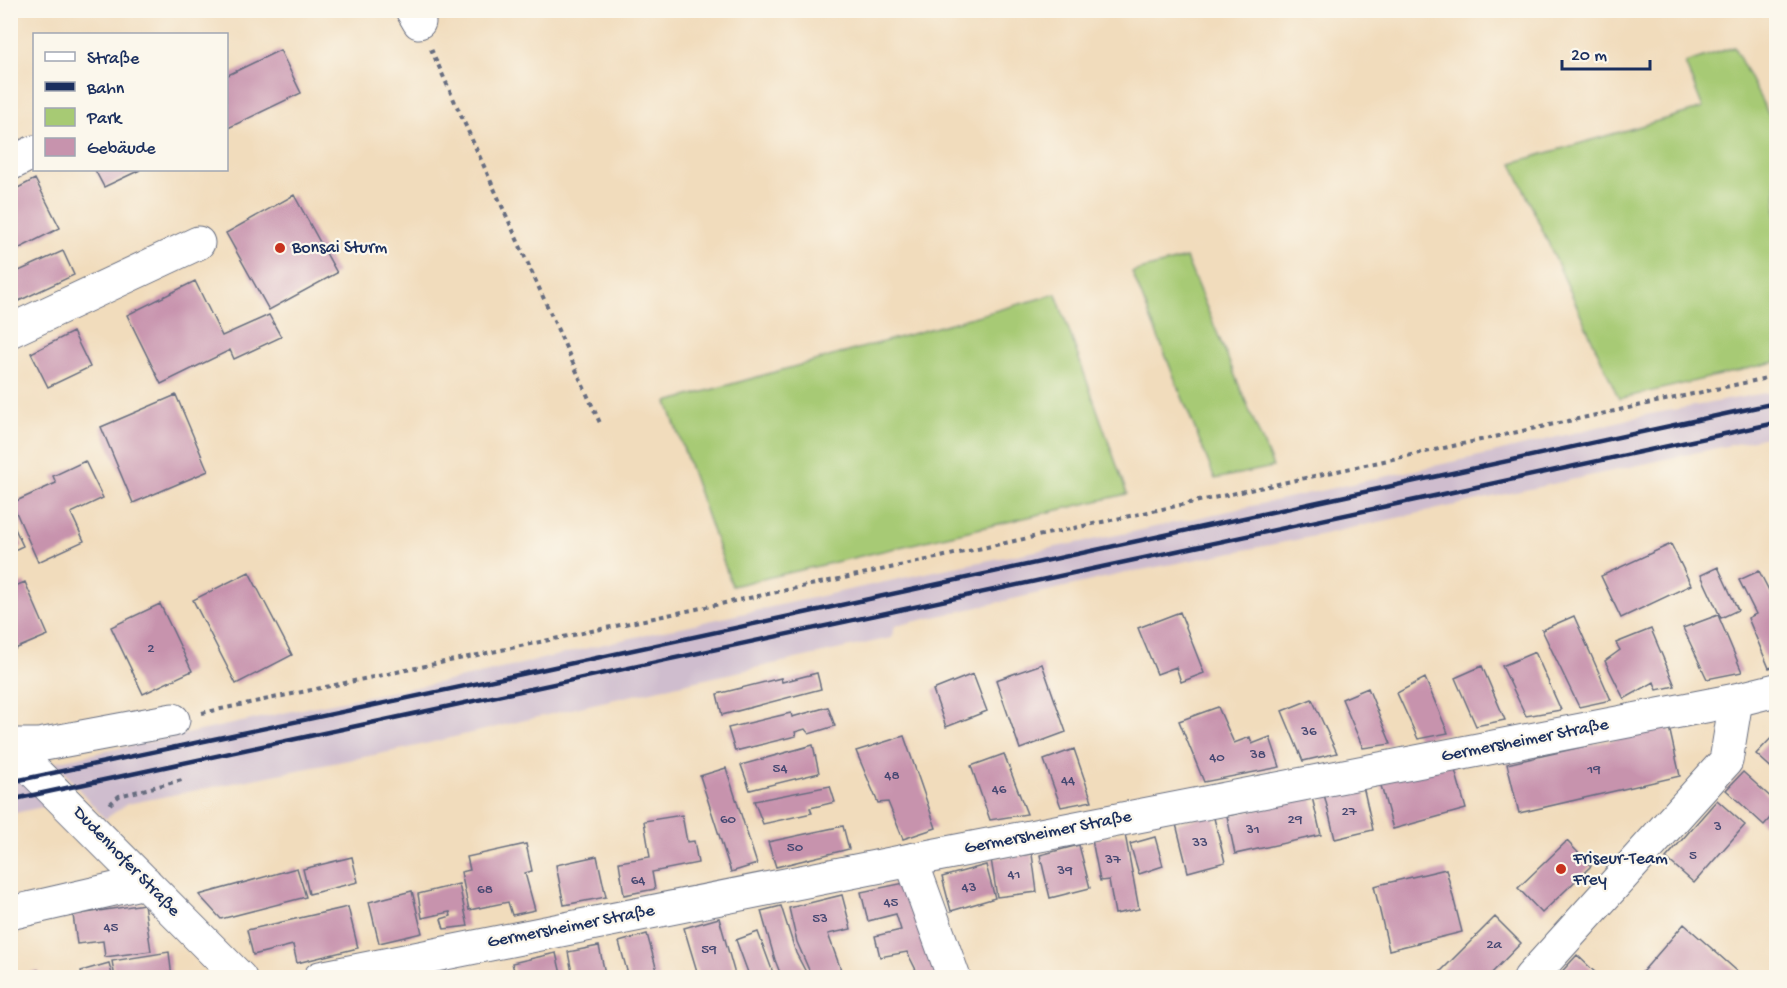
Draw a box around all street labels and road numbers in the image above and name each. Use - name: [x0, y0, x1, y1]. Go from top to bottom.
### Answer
- street label: Germersheimer Straße: [1440, 714, 1611, 768]
- street label: Dudenhofer Straße: [67, 802, 185, 922]
- street label: Germersheimer Straße: [963, 806, 1134, 860]
- street label: Germersheimer Straße: [486, 900, 657, 954]

